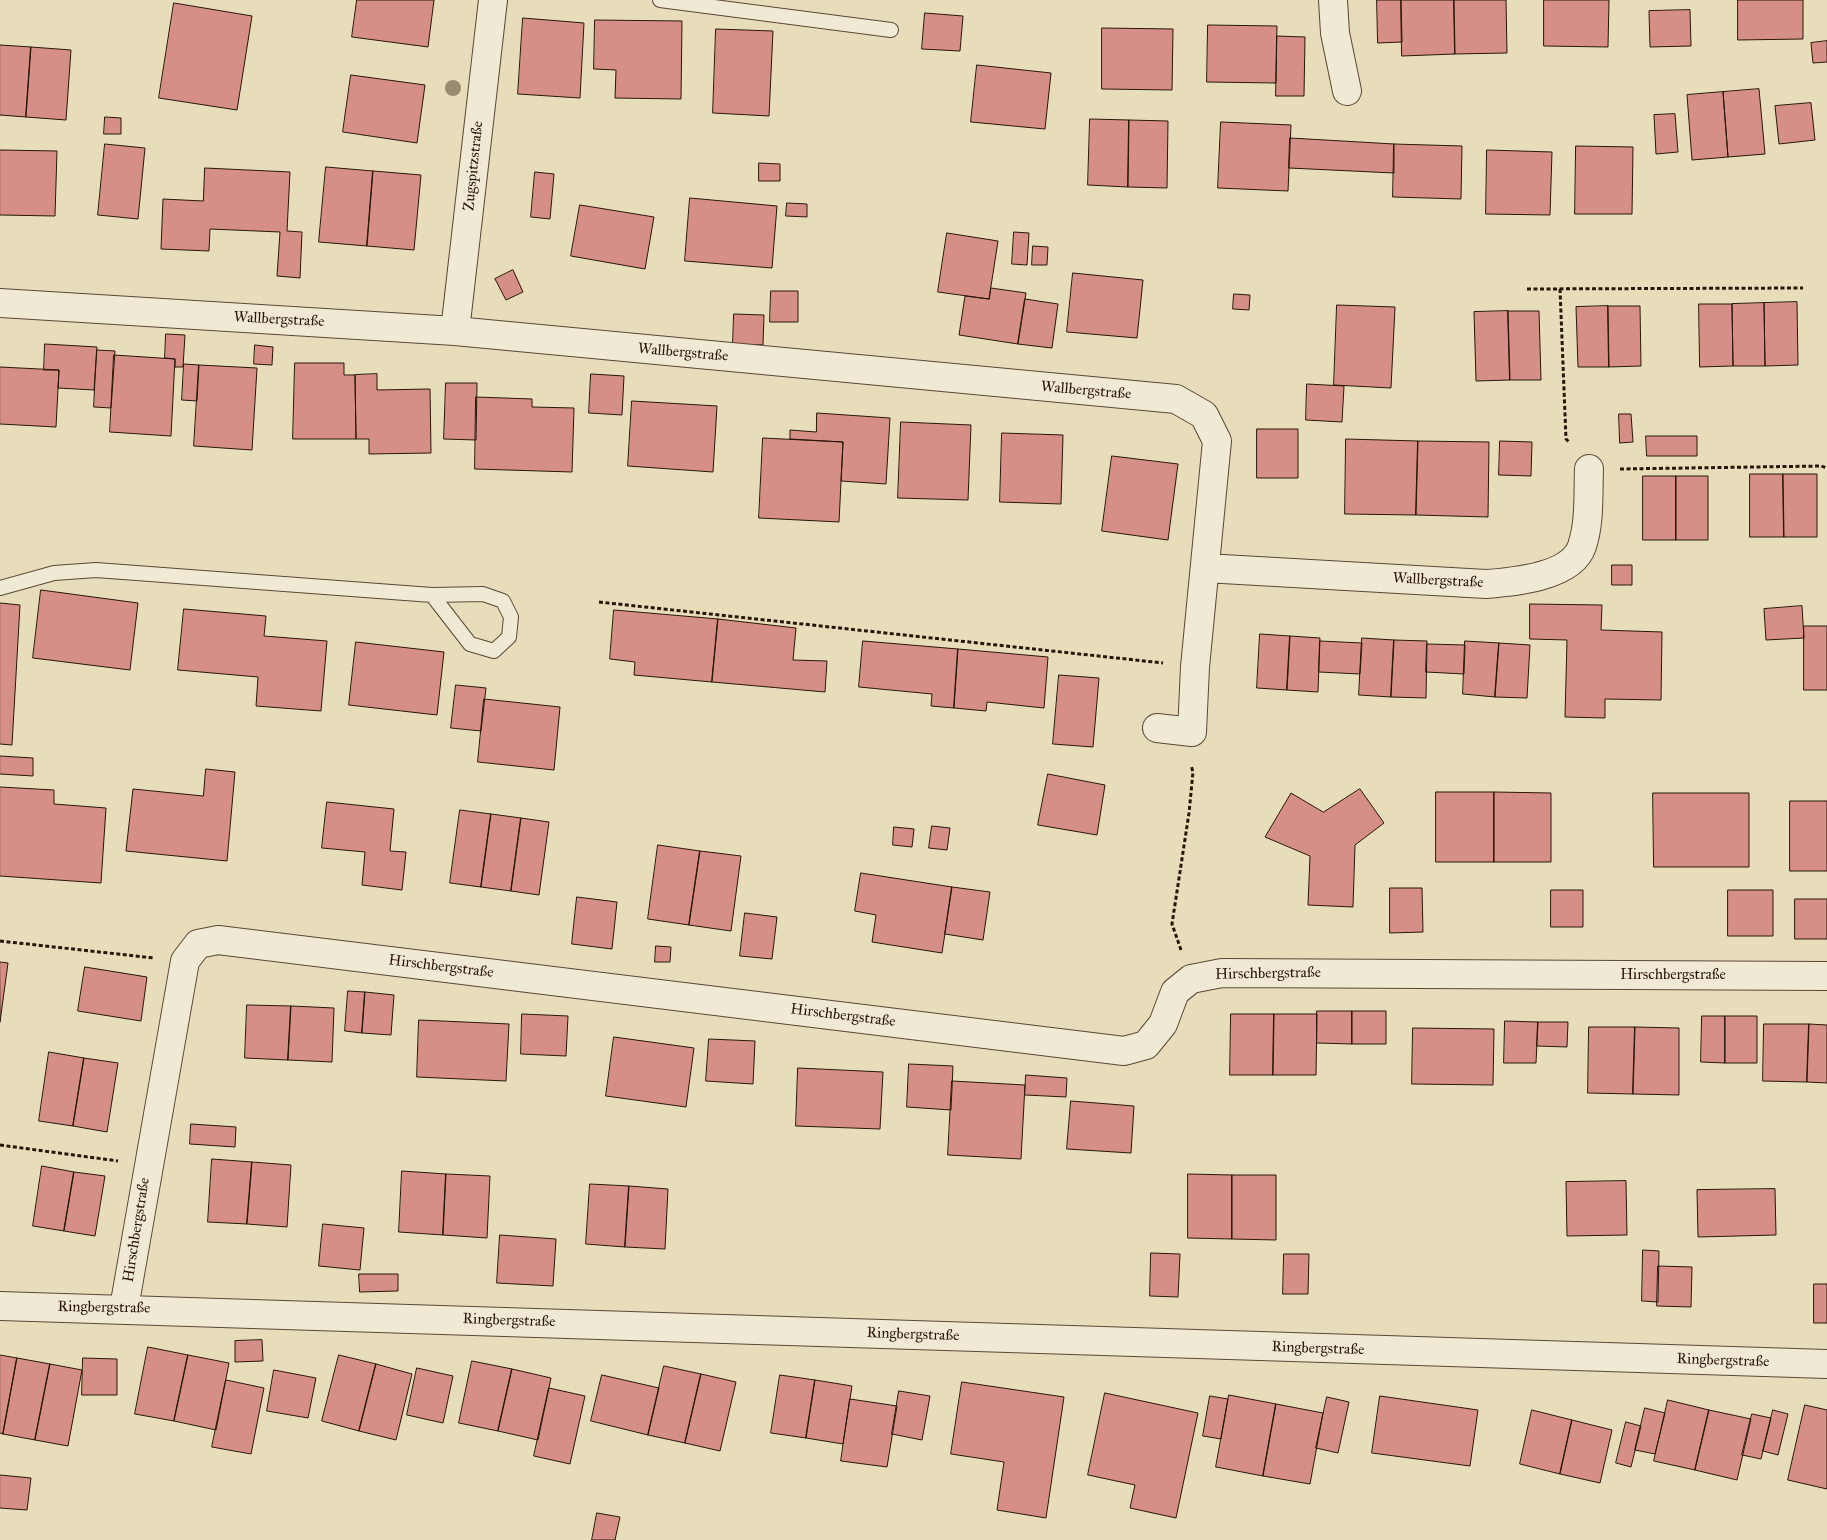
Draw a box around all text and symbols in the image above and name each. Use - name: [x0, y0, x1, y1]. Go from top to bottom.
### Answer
- street label: Zugspitzstraße: [460, 120, 488, 212]
- street label: Wallbergstraße: [233, 309, 325, 331]
- street label: Wallbergstraße: [637, 340, 729, 366]
- street label: Wallbergstraße: [1040, 378, 1132, 404]
- street label: Wallbergstraße: [1392, 570, 1484, 592]
- street label: Hirschbergstraße: [387, 952, 495, 982]
- street label: Hirschbergstraße: [1215, 964, 1321, 984]
- street label: Hirschbergstraße: [1620, 966, 1726, 984]
- street label: Hirschbergstraße: [789, 1001, 897, 1031]
- street label: Hirschbergstraße: [120, 1176, 154, 1284]
- street label: Ringbergstraße: [58, 1298, 150, 1318]
- street label: Ringbergstraße: [462, 1310, 556, 1332]
- street label: Ringbergstraße: [866, 1324, 960, 1346]
- street label: Ringbergstraße: [1271, 1338, 1365, 1360]
- street label: Ringbergstraße: [1676, 1350, 1770, 1372]

